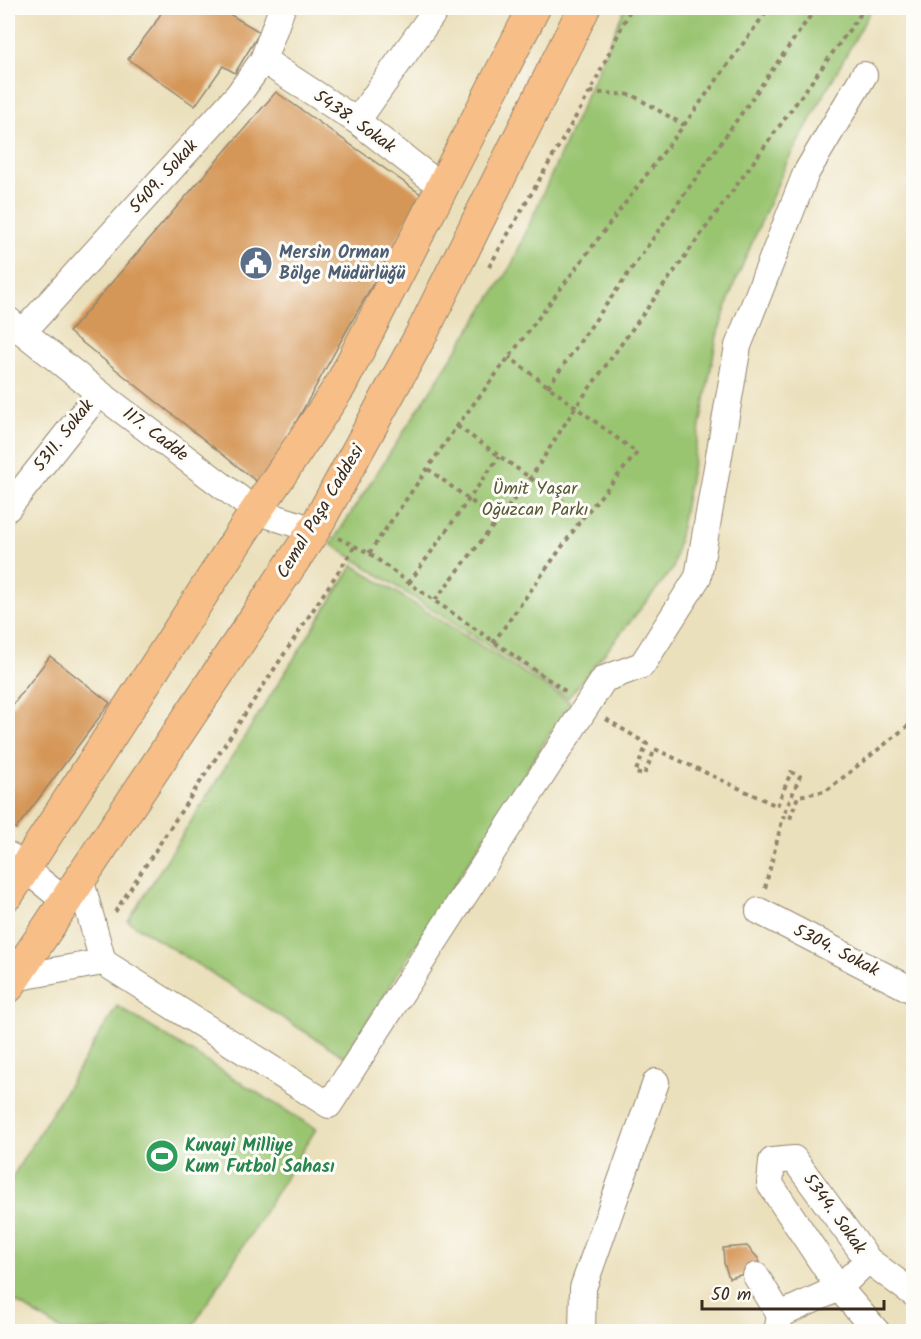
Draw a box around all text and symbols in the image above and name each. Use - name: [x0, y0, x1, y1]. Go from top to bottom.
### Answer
- street label: 5438. Sokak: [307, 83, 402, 162]
- street label: 5409. Sokak: [122, 133, 206, 221]
- place label: Mersin Orman Bölge Müdürlüğü: [279, 239, 405, 289]
- public building icon: Mersin Orman Bölge Müdürlüğü: [238, 245, 274, 281]
- street label: 5311. Sokak: [26, 393, 102, 479]
- street label: 117. Cadde: [116, 400, 194, 470]
- street label: Cemal Paşa Caddesi: [269, 439, 373, 585]
- park label: Ümit Yaşar Oğuzcan Parkı: [482, 475, 588, 525]
- street label: 5304. Sokak: [788, 917, 885, 985]
- place label: Kuvayi Milliye Kum Futbol Sahası: [185, 1132, 335, 1182]
- sports icon: Kuvayi Milliye Kum Futbol Sahası: [144, 1138, 180, 1174]
- street label: 5344. Sokak: [795, 1167, 874, 1261]
- scale bar: [702, 1273, 884, 1311]
- text: 50 m: [711, 1281, 751, 1310]

